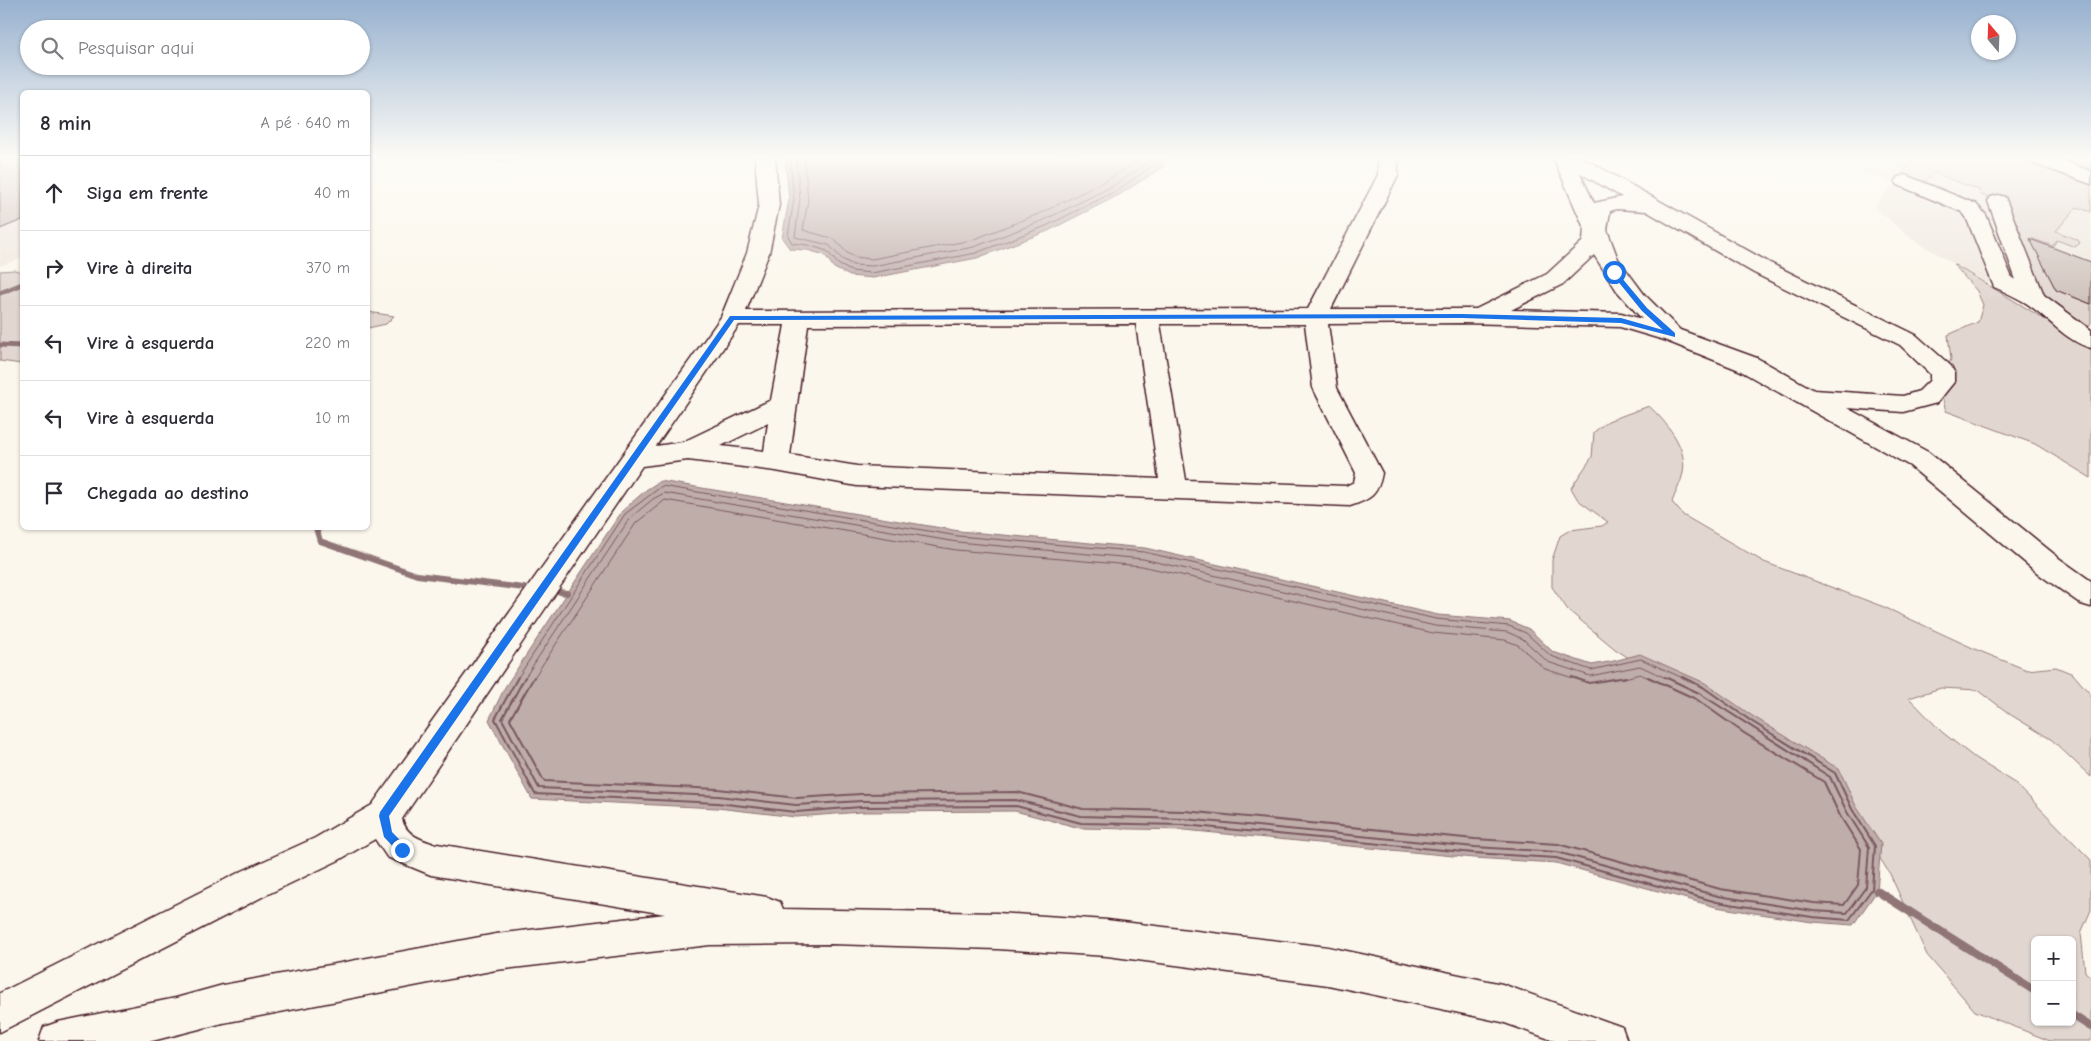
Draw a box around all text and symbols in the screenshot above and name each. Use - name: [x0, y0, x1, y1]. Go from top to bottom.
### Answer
- north arrow: [1971, 15, 2016, 60]
- search box: [20, 20, 370, 75]
- icon: search: [38, 34, 66, 62]
- text: Pesquisar aqui: [78, 37, 194, 59]
- text: 8 min: [40, 111, 91, 135]
- text: A pé · 640 m: [261, 114, 350, 132]
- icon: ahead: [40, 179, 68, 207]
- text: Siga em frente: [87, 182, 208, 204]
- text: 40 m: [314, 184, 350, 202]
- icon: right: [40, 254, 68, 282]
- text: Vire à direita: [87, 257, 192, 279]
- text: 370 m: [306, 259, 350, 277]
- route start: [1603, 261, 1626, 284]
- icon: left: [40, 329, 68, 357]
- text: Vire à esquerda: [87, 332, 214, 354]
- text: 220 m: [305, 334, 350, 352]
- icon: left: [40, 404, 68, 432]
- text: Vire à esquerda: [87, 407, 214, 429]
- text: 10 m: [315, 409, 350, 427]
- icon: arrive: [40, 479, 68, 507]
- text: Chegada ao destino: [87, 482, 249, 504]
- route end: [391, 839, 414, 862]
- map controls: [2031, 936, 2076, 1026]
- button: +: [2031, 936, 2076, 981]
- button: −: [2031, 981, 2076, 1026]

